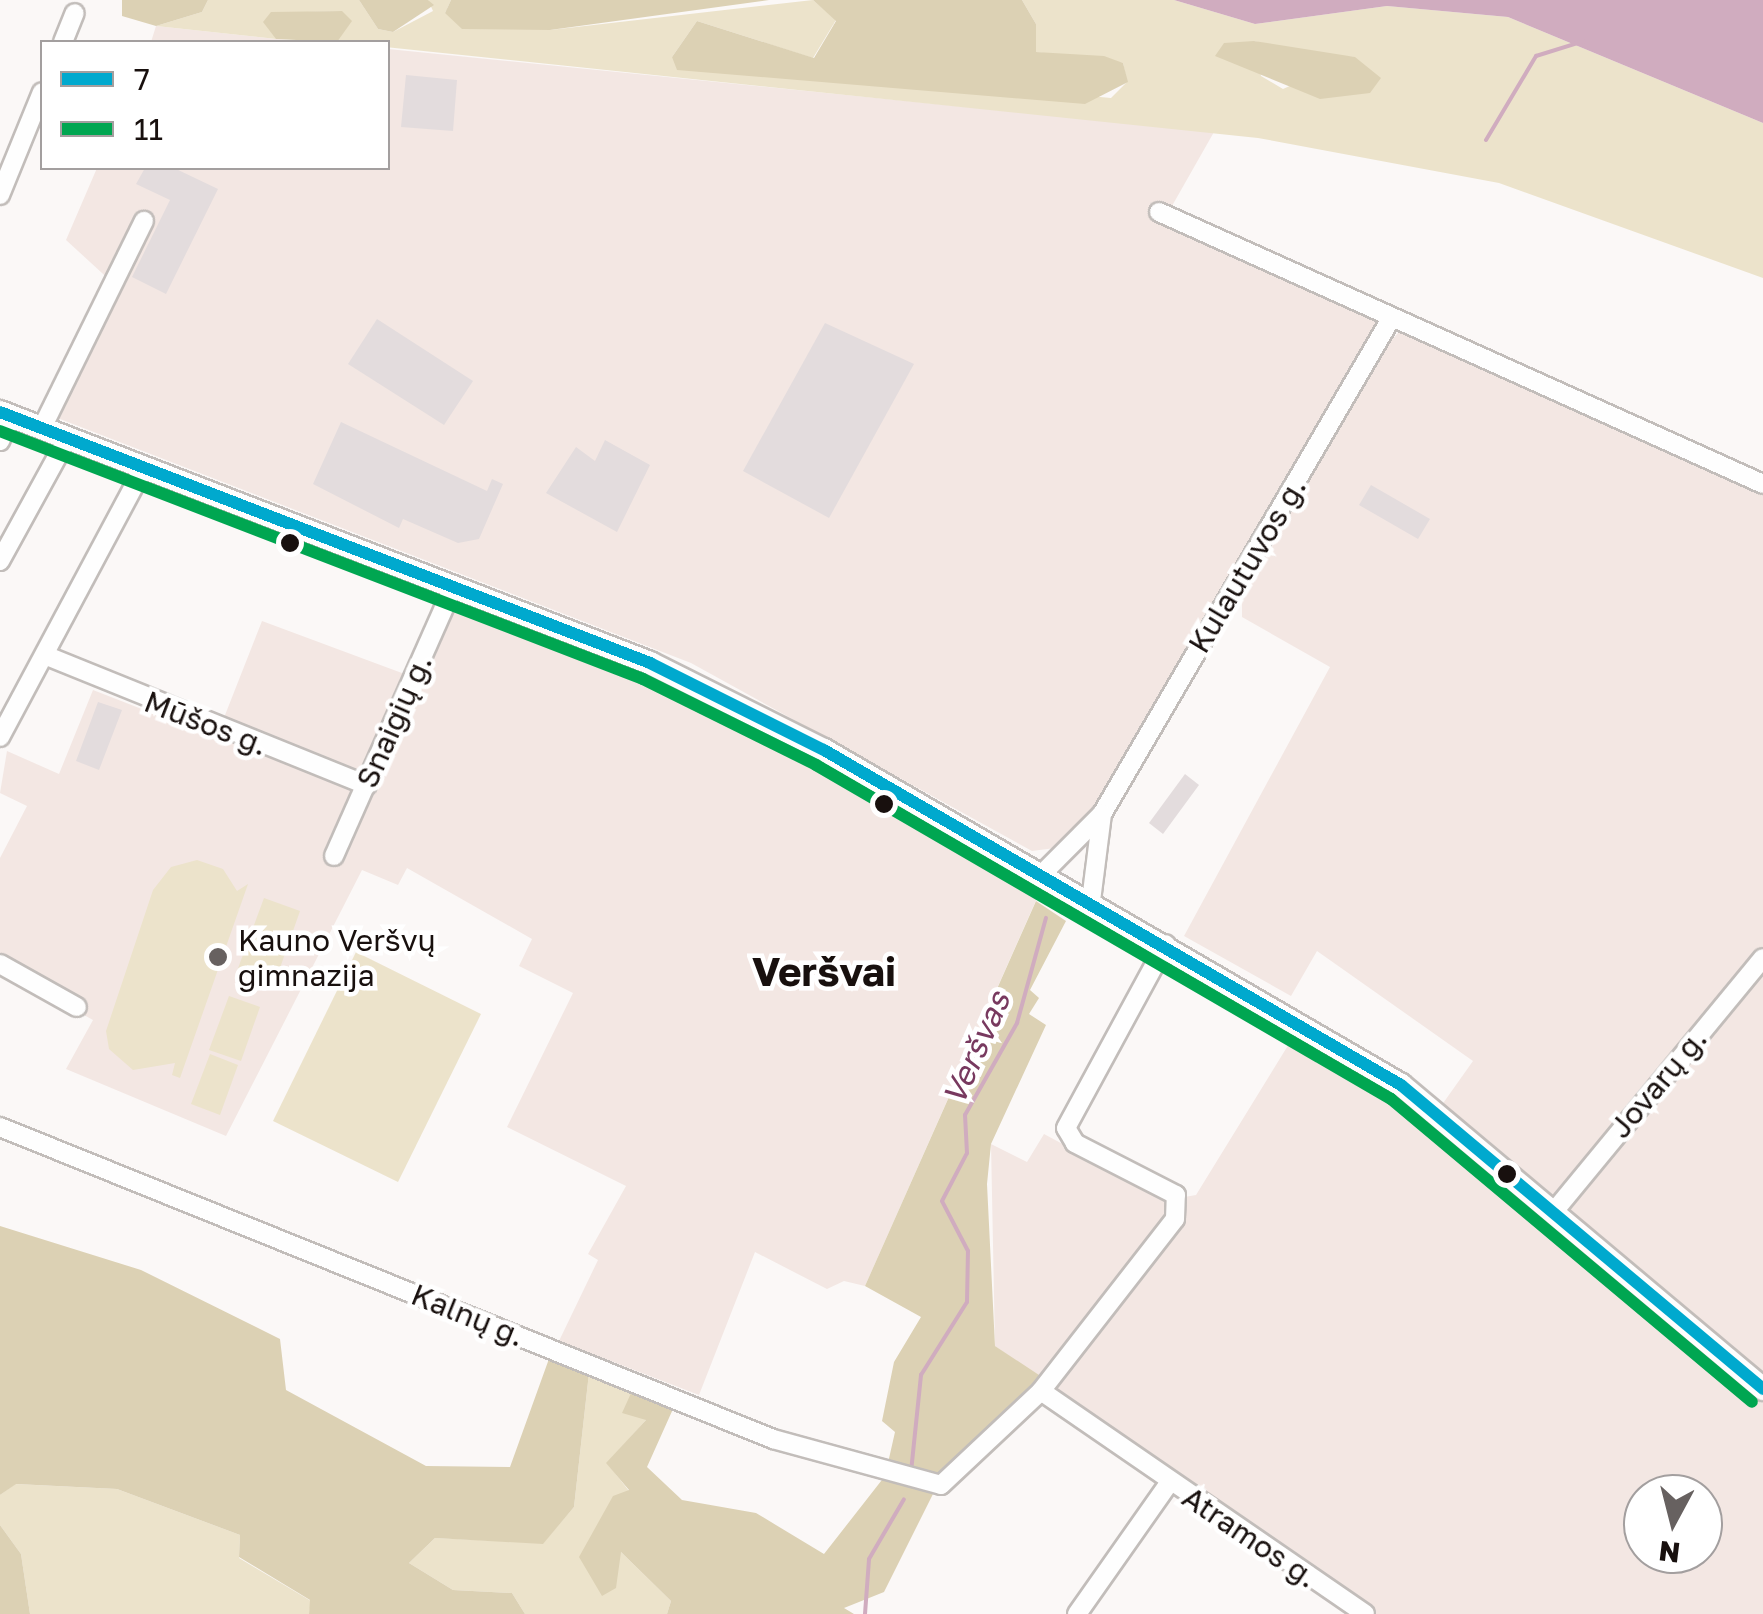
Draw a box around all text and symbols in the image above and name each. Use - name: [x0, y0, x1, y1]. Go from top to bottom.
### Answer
- legend: [40, 40, 390, 170]
- text: 7: [134, 61, 150, 97]
- text: 11: [134, 111, 163, 147]
- street label: Kulautuvos g.: [1181, 471, 1313, 659]
- unlabelled marker: [280, 533, 300, 553]
- street label: Snaigių g.: [349, 649, 439, 793]
- street label: Mūšos g.: [139, 683, 273, 763]
- unlabelled marker: [874, 794, 894, 814]
- place label: Kauno Veršvų gimnazija: [238, 922, 436, 992]
- marker: Kauno Veršvų gimnazija: [207, 946, 229, 968]
- district label: Veršvai: [752, 947, 896, 995]
- water label: Veršvas: [934, 986, 1018, 1110]
- street label: Jovarų g.: [1602, 1021, 1714, 1145]
- unlabelled marker: [1497, 1164, 1517, 1184]
- street label: Kalnų g.: [406, 1276, 530, 1354]
- north arrow: [1623, 1474, 1723, 1574]
- street label: Atramos g.: [1176, 1479, 1324, 1595]
- text: N: [1657, 1535, 1682, 1570]

